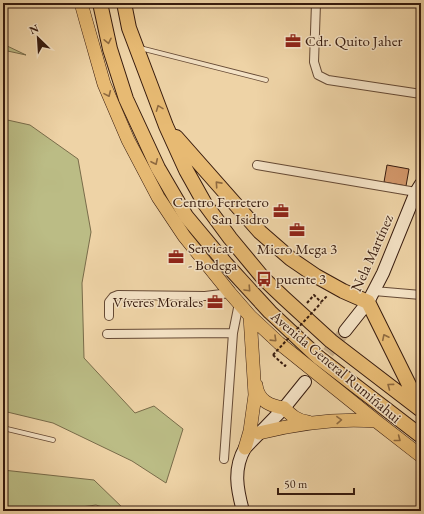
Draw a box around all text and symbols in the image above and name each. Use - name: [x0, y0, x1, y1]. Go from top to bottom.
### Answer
- north arrow: [18, 18, 58, 58]
- text: N: [27, 21, 41, 37]
- place label: Cdr. Quito Jaher: [305, 31, 403, 50]
- office icon: Cdr. Quito Jaher: [284, 32, 302, 50]
- one-way arrow: [104, 38, 112, 44]
- one-way arrow: [103, 90, 111, 98]
- one-way arrow: [155, 104, 163, 111]
- one-way arrow: [150, 158, 158, 165]
- one-way arrow: [215, 182, 222, 189]
- place label: Centro Ferretero San Isidro: [172, 192, 269, 228]
- office icon: Centro Ferretero San Isidro: [272, 202, 290, 220]
- street label: Nela Martínez: [346, 211, 397, 294]
- office icon: Micro Mega 3: [288, 221, 306, 239]
- place label: Servicat - Bodega: [188, 238, 237, 274]
- place label: Micro Mega 3: [257, 239, 337, 258]
- office icon: Servicat - Bodega: [167, 248, 185, 266]
- place label: puente 3: [276, 269, 326, 288]
- bus stop icon: puente 3: [255, 270, 273, 288]
- one-way arrow: [244, 284, 251, 292]
- place label: Víveres Morales: [113, 292, 203, 311]
- office icon: Víveres Morales: [206, 293, 224, 311]
- street label: Avenida General Rumiñahui: [266, 306, 406, 427]
- one-way arrow: [382, 333, 390, 341]
- one-way arrow: [269, 334, 277, 342]
- one-way arrow: [387, 383, 394, 391]
- one-way arrow: [336, 416, 342, 425]
- one-way arrow: [394, 434, 401, 441]
- scale bar: [278, 470, 354, 496]
- text: 50 m: [284, 476, 308, 492]

